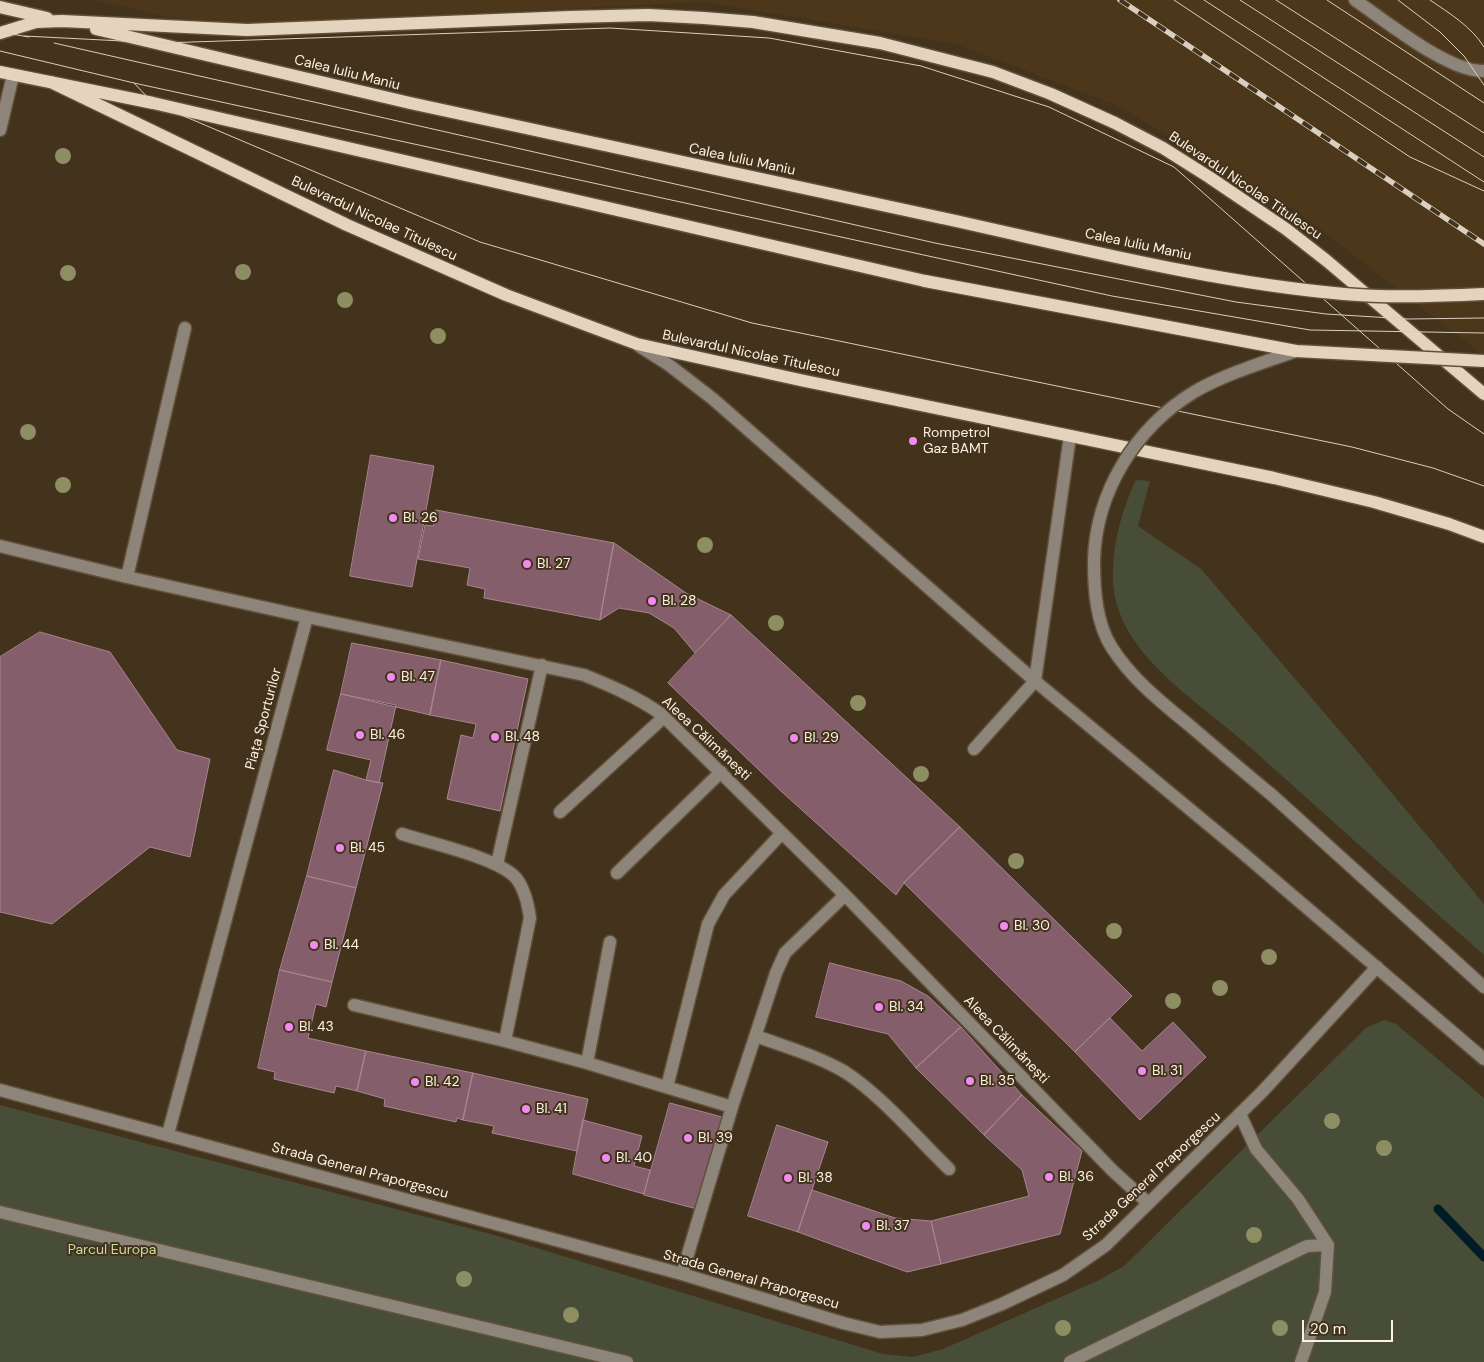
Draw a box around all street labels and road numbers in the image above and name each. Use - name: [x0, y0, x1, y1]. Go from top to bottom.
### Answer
- street label: Calea Iuliu Maniu: [292, 52, 402, 94]
- street label: Bulevardul Nicolae Titulescu: [1165, 128, 1325, 244]
- street label: Calea Iuliu Maniu: [687, 141, 797, 179]
- street label: Bulevardul Nicolae Titulescu: [288, 173, 460, 265]
- street label: Calea Iuliu Maniu: [1083, 226, 1193, 264]
- street label: Bulevardul Nicolae Titulescu: [661, 327, 841, 381]
- street label: Piața Sporturilor: [242, 666, 286, 772]
- street label: Aleea Călimănești: [658, 693, 754, 785]
- street label: Aleea Călimănești: [960, 993, 1052, 1087]
- street label: Strada General Praporgescu: [1080, 1109, 1224, 1245]
- street label: Strada General Praporgescu: [270, 1139, 450, 1203]
- street label: Strada General Praporgescu: [661, 1247, 841, 1313]

